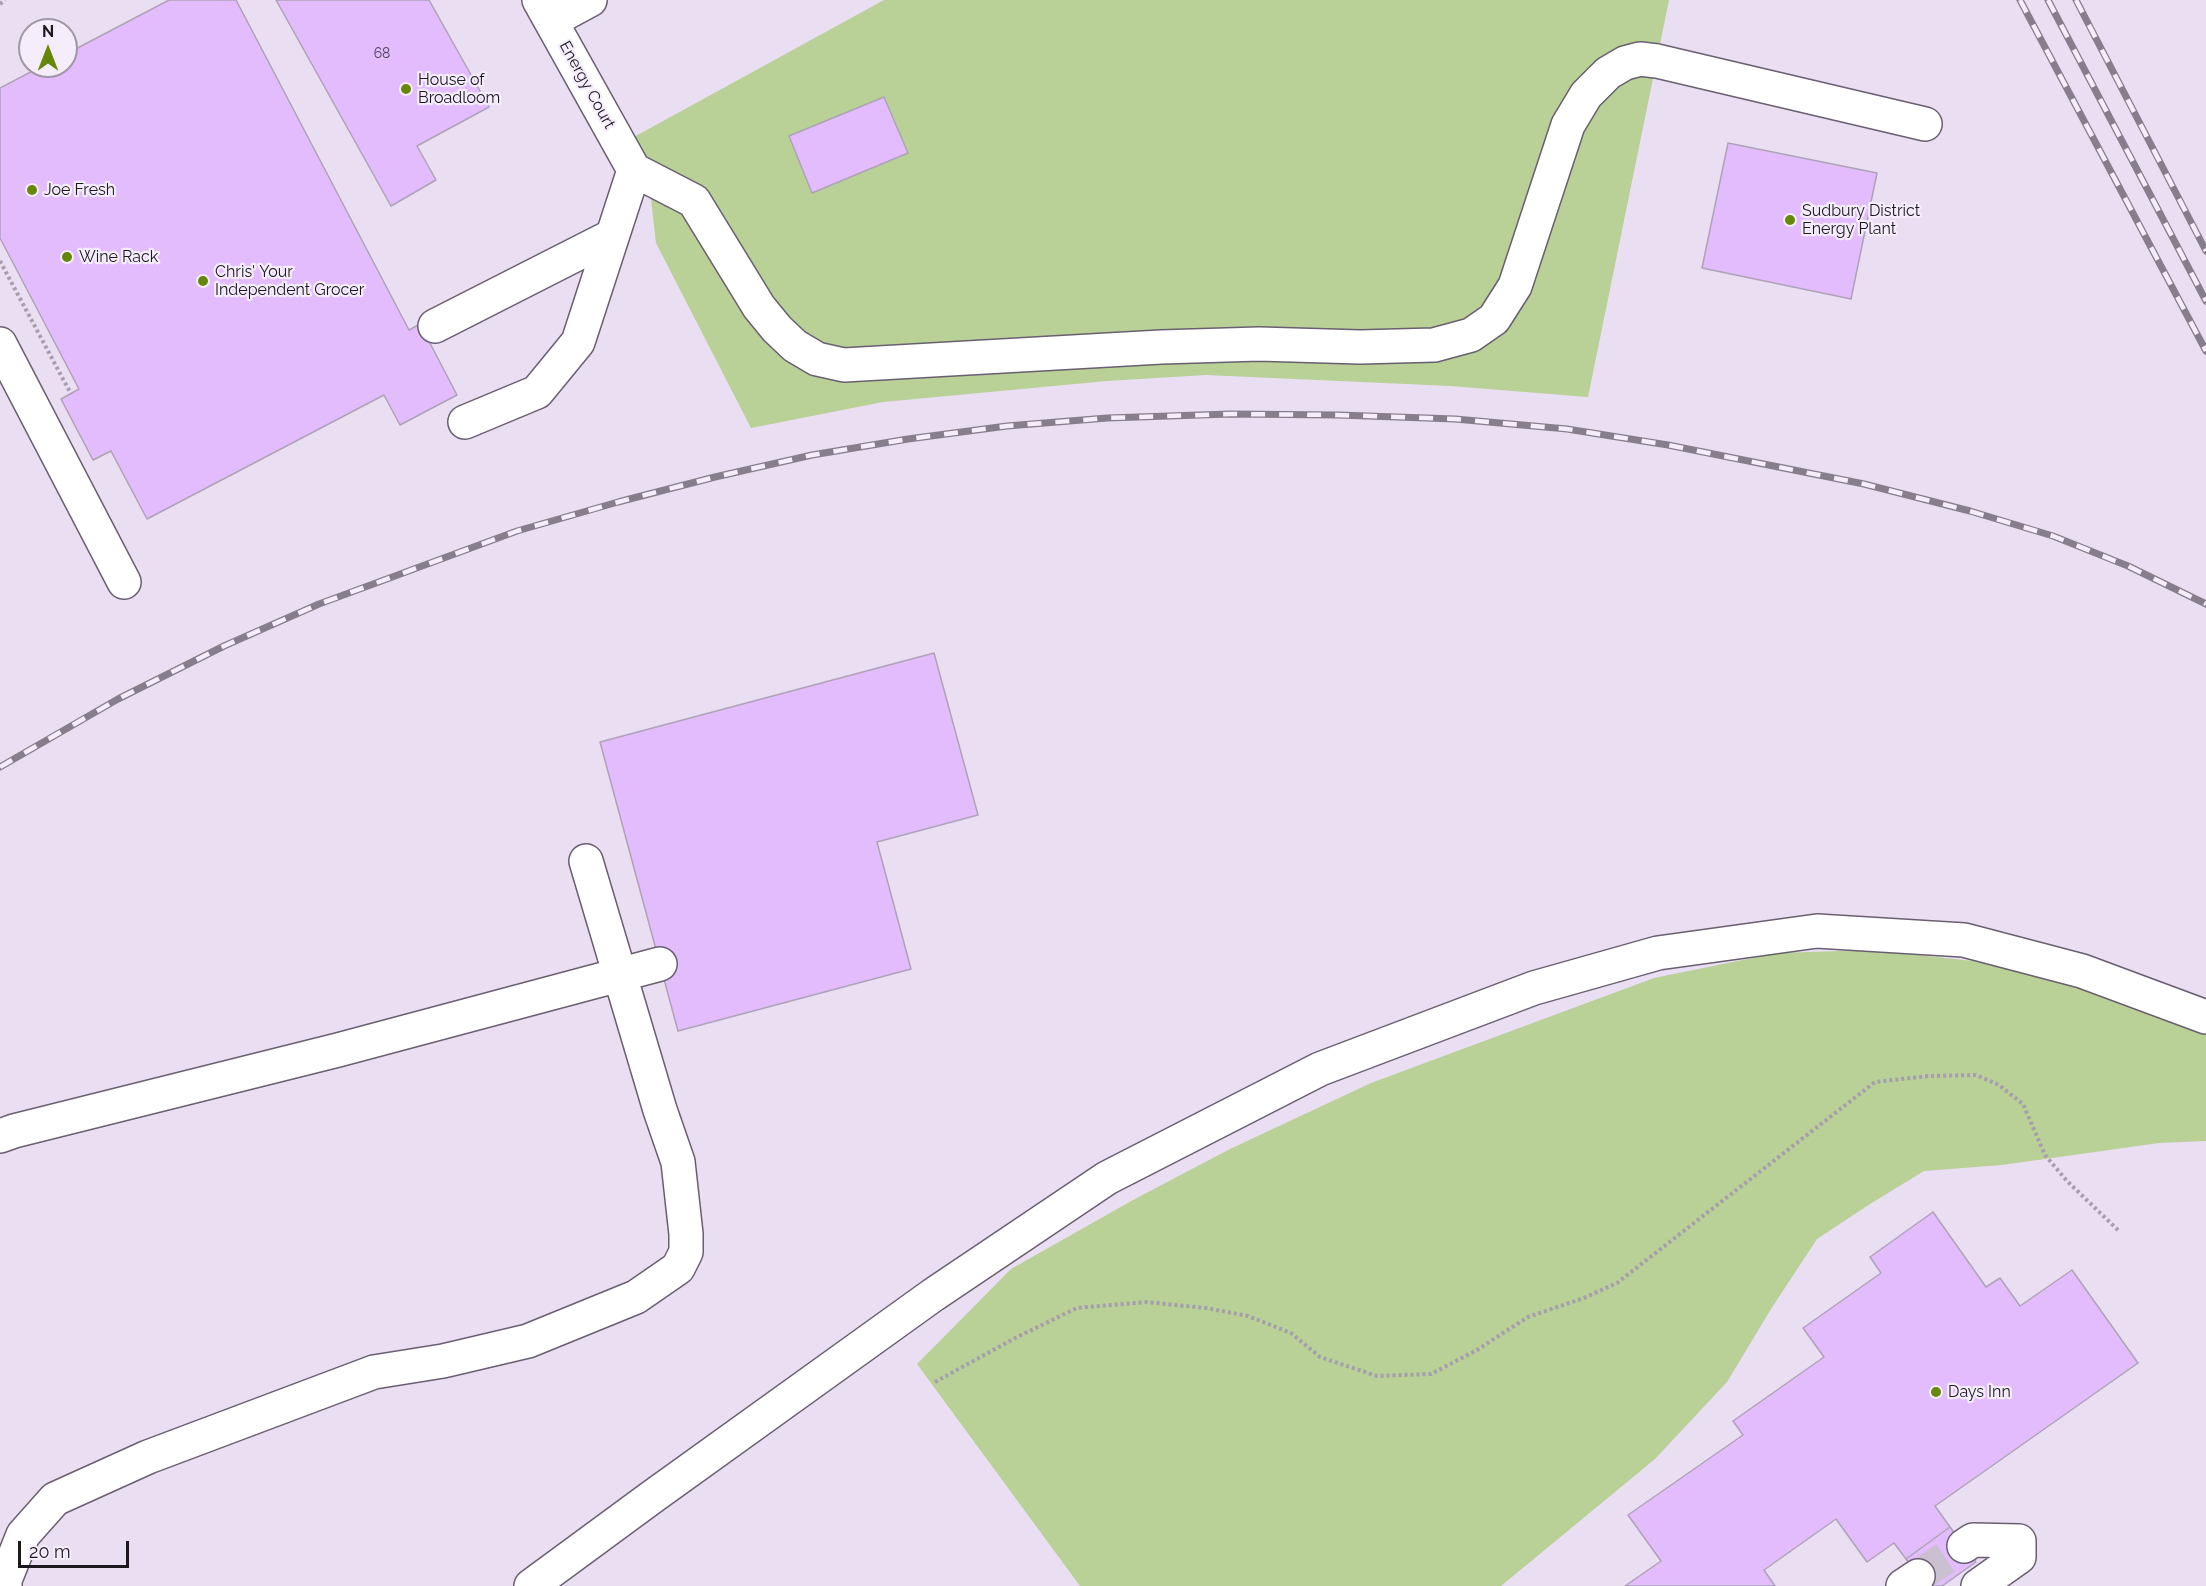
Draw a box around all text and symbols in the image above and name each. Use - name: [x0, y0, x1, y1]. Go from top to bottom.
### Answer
- north arrow: [18, 18, 78, 78]
- text: N: [42, 22, 54, 41]
- street label: Energy Court: [555, 38, 619, 132]
- house number: 68: [374, 46, 390, 62]
- place label: House of Broadloom: [418, 70, 500, 108]
- marker: House of Broadloom: [399, 82, 413, 96]
- place label: Joe Fresh: [44, 180, 115, 200]
- marker: Joe Fresh: [25, 183, 39, 197]
- place label: Sudbury District Energy Plant: [1802, 201, 1920, 239]
- marker: Sudbury District Energy Plant: [1783, 213, 1797, 227]
- place label: Wine Rack: [79, 247, 158, 267]
- marker: Wine Rack: [60, 250, 74, 264]
- place label: Chris' Your Independent Grocer: [215, 262, 364, 300]
- marker: Chris' Your Independent Grocer: [196, 274, 210, 288]
- place label: Days Inn: [1948, 1382, 2011, 1402]
- marker: Days Inn: [1929, 1385, 1943, 1399]
- scale bar: [21, 1529, 132, 1567]
- text: 20 m: [29, 1541, 71, 1562]

